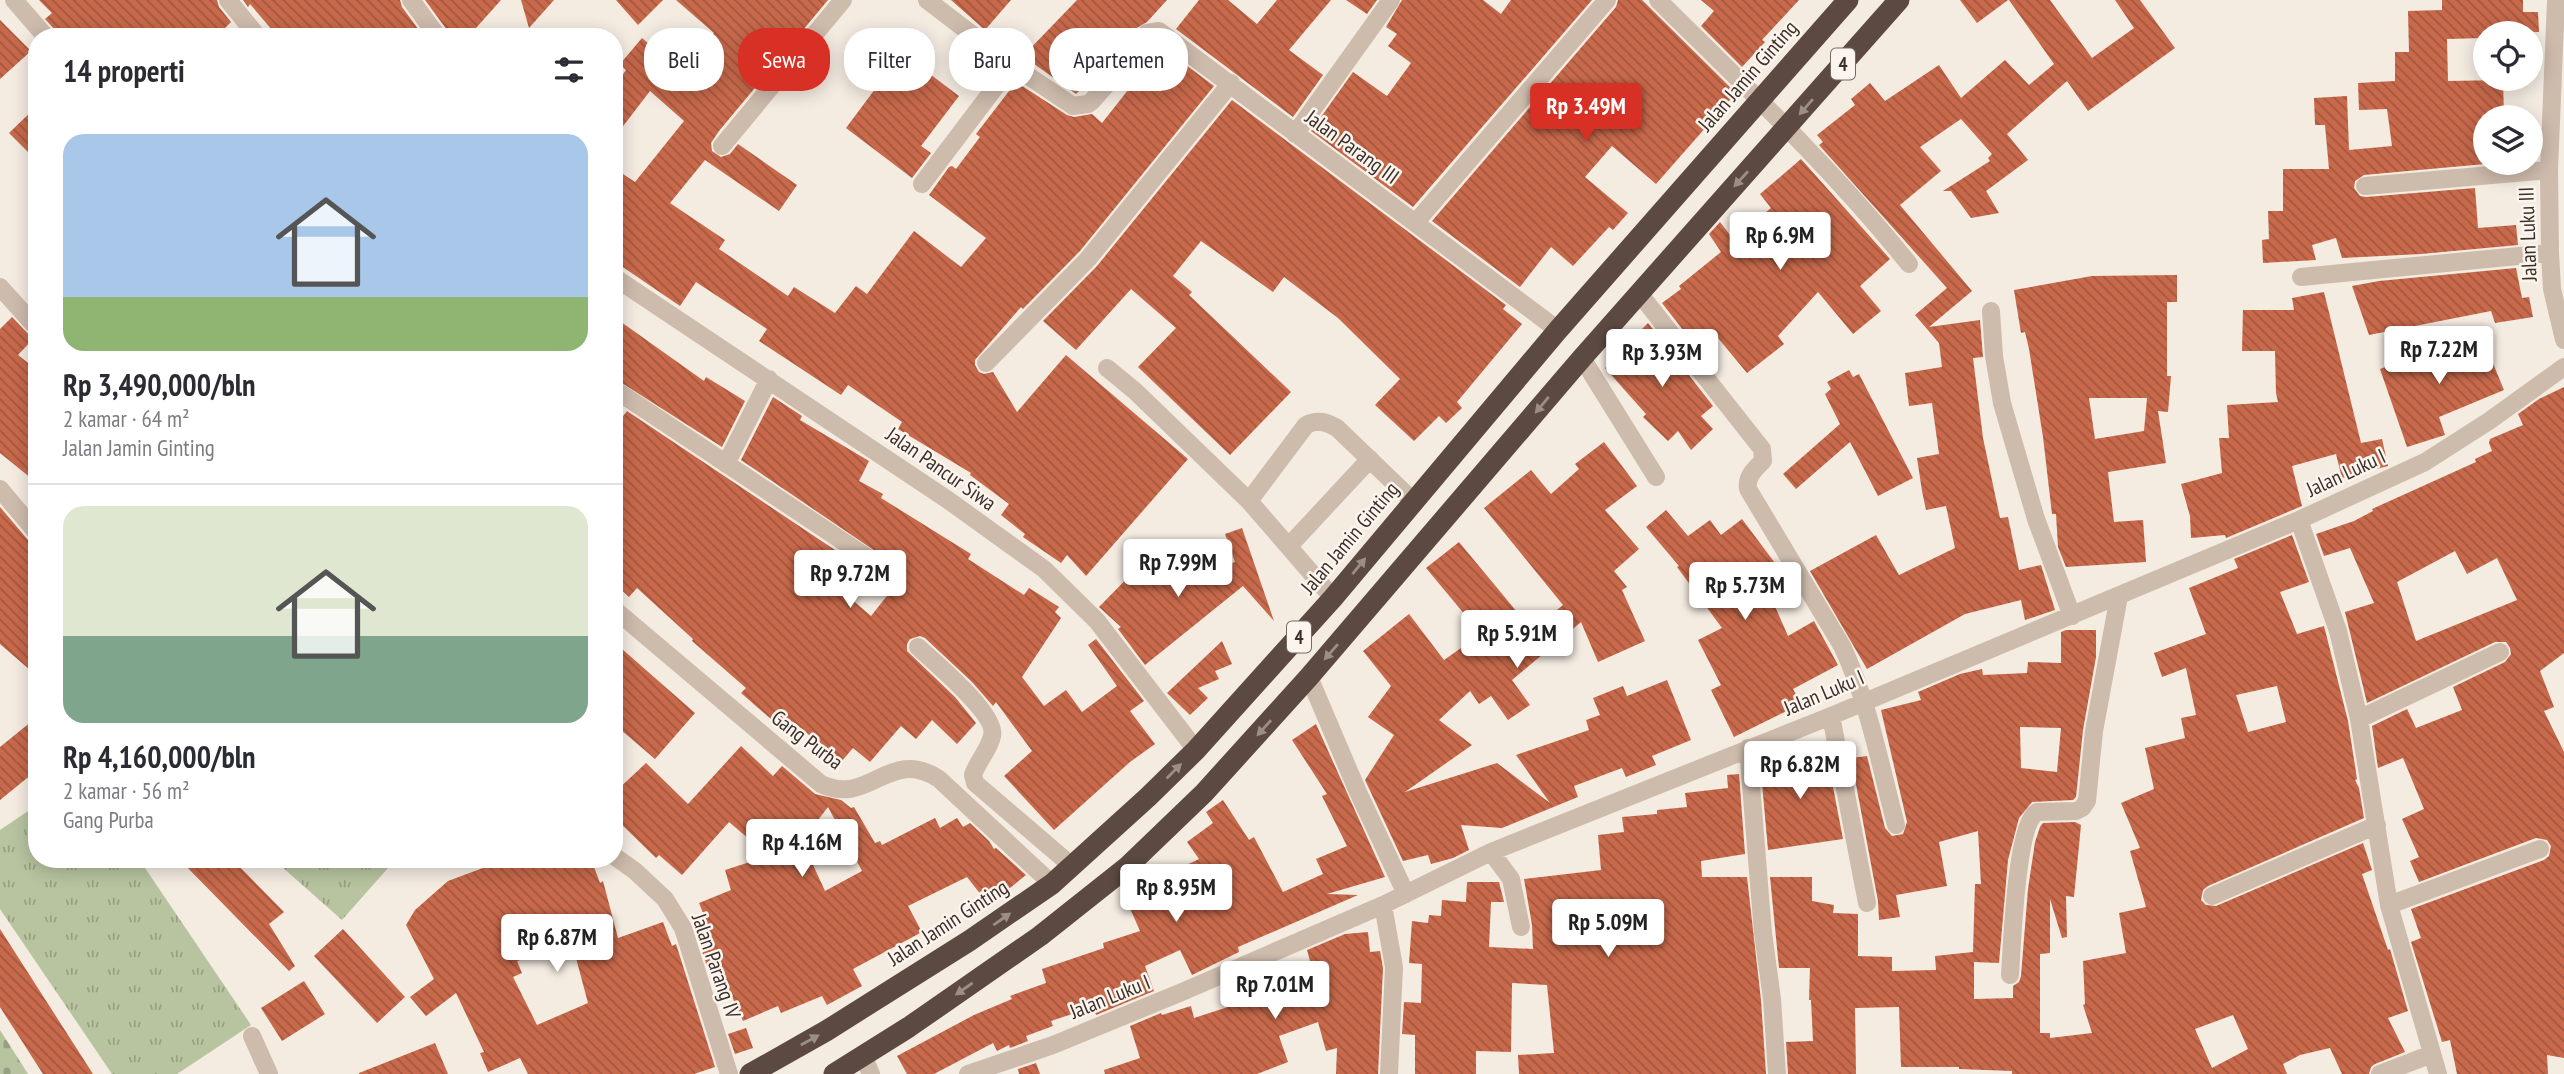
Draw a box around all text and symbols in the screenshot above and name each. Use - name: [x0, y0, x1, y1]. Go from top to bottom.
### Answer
- street label: Jalan Jamin Ginting: [1691, 15, 1803, 138]
- map controls: [2473, 21, 2543, 175]
- button: locate: [2473, 21, 2543, 91]
- chip: Beli: [644, 28, 724, 91]
- chip: Sewa: [738, 28, 830, 91]
- chip: Filter: [844, 28, 935, 91]
- chip: Baru: [949, 28, 1035, 91]
- chip: Apartemen: [1049, 28, 1188, 91]
- road number: 4: [1831, 48, 1855, 80]
- text: 14 properti: [63, 51, 185, 90]
- icon: filters: [550, 51, 588, 89]
- pin: Rp 3.49M: [1514, 83, 1658, 143]
- text: Rp 3.49M: [1546, 91, 1626, 120]
- one-way arrow: [1798, 98, 1814, 116]
- street label: Jalan Parang III: [1299, 103, 1404, 190]
- button: layers: [2473, 105, 2543, 175]
- one-way arrow: [1734, 171, 1749, 188]
- icon: home: [263, 179, 389, 305]
- street label: Jalan Luku III: [2512, 186, 2543, 283]
- pin: Rp 6.9M: [1715, 212, 1845, 272]
- text: Rp 6.9M: [1746, 220, 1814, 249]
- pin: Rp 7.22M: [2367, 326, 2511, 386]
- pin: Rp 3.93M: [1590, 330, 1734, 389]
- text: Rp 7.22M: [2400, 334, 2478, 363]
- text: Rp 3.93M: [1622, 337, 1702, 366]
- text: Rp 3,490,000/bln: [63, 365, 256, 404]
- one-way arrow: [1535, 397, 1550, 414]
- text: 2 kamar · 64 m²: [63, 404, 190, 433]
- street label: Jalan Pancur Siwa: [880, 420, 1001, 516]
- text: Jalan Jamin Ginting: [63, 433, 215, 462]
- street label: Jalan Luku I: [2301, 442, 2390, 503]
- street label: Jalan Jamin Ginting: [1294, 476, 1404, 600]
- pin: Rp 7.99M: [1106, 540, 1250, 599]
- text: Rp 7.99M: [1139, 547, 1217, 576]
- pin: Rp 9.72M: [778, 550, 922, 610]
- icon: home: [263, 551, 389, 677]
- one-way arrow: [1352, 557, 1367, 575]
- text: Rp 9.72M: [810, 558, 890, 587]
- pin: Rp 5.73M: [1673, 562, 1817, 622]
- text: Rp 5.73M: [1705, 570, 1785, 599]
- pin: Rp 5.91M: [1445, 610, 1589, 670]
- text: Rp 5.91M: [1477, 618, 1557, 647]
- road number: 4: [1287, 622, 1311, 652]
- one-way arrow: [1324, 644, 1339, 661]
- street label: Jalan Luku I: [1779, 664, 1868, 722]
- street label: Gang Purba: [766, 704, 848, 775]
- one-way arrow: [1256, 719, 1272, 736]
- text: Rp 4,160,000/bln: [63, 737, 256, 776]
- pin: Rp 6.82M: [1728, 742, 1872, 801]
- text: Rp 6.82M: [1760, 749, 1840, 778]
- one-way arrow: [1166, 763, 1183, 780]
- text: 2 kamar · 56 m²: [63, 776, 190, 805]
- text: Gang Purba: [63, 805, 154, 834]
- pin: Rp 4.16M: [730, 820, 874, 879]
- text: Rp 4.16M: [762, 827, 842, 856]
- pin: Rp 8.95M: [1104, 864, 1248, 924]
- text: Rp 8.95M: [1136, 872, 1216, 901]
- street label: Jalan Jamin Ginting: [881, 874, 1013, 972]
- pin: Rp 5.09M: [1536, 900, 1680, 959]
- text: Rp 5.09M: [1568, 907, 1648, 936]
- street label: Jalan Parang IV: [686, 909, 747, 1022]
- one-way arrow: [993, 912, 1011, 926]
- pin: Rp 6.87M: [485, 914, 629, 974]
- text: Rp 6.87M: [517, 922, 597, 951]
- pin: Rp 7.01M: [1203, 962, 1347, 1021]
- street label: Jalan Luku I: [1065, 968, 1154, 1025]
- text: Rp 7.01M: [1236, 969, 1314, 998]
- one-way arrow: [955, 982, 973, 996]
- one-way arrow: [800, 1034, 819, 1046]

